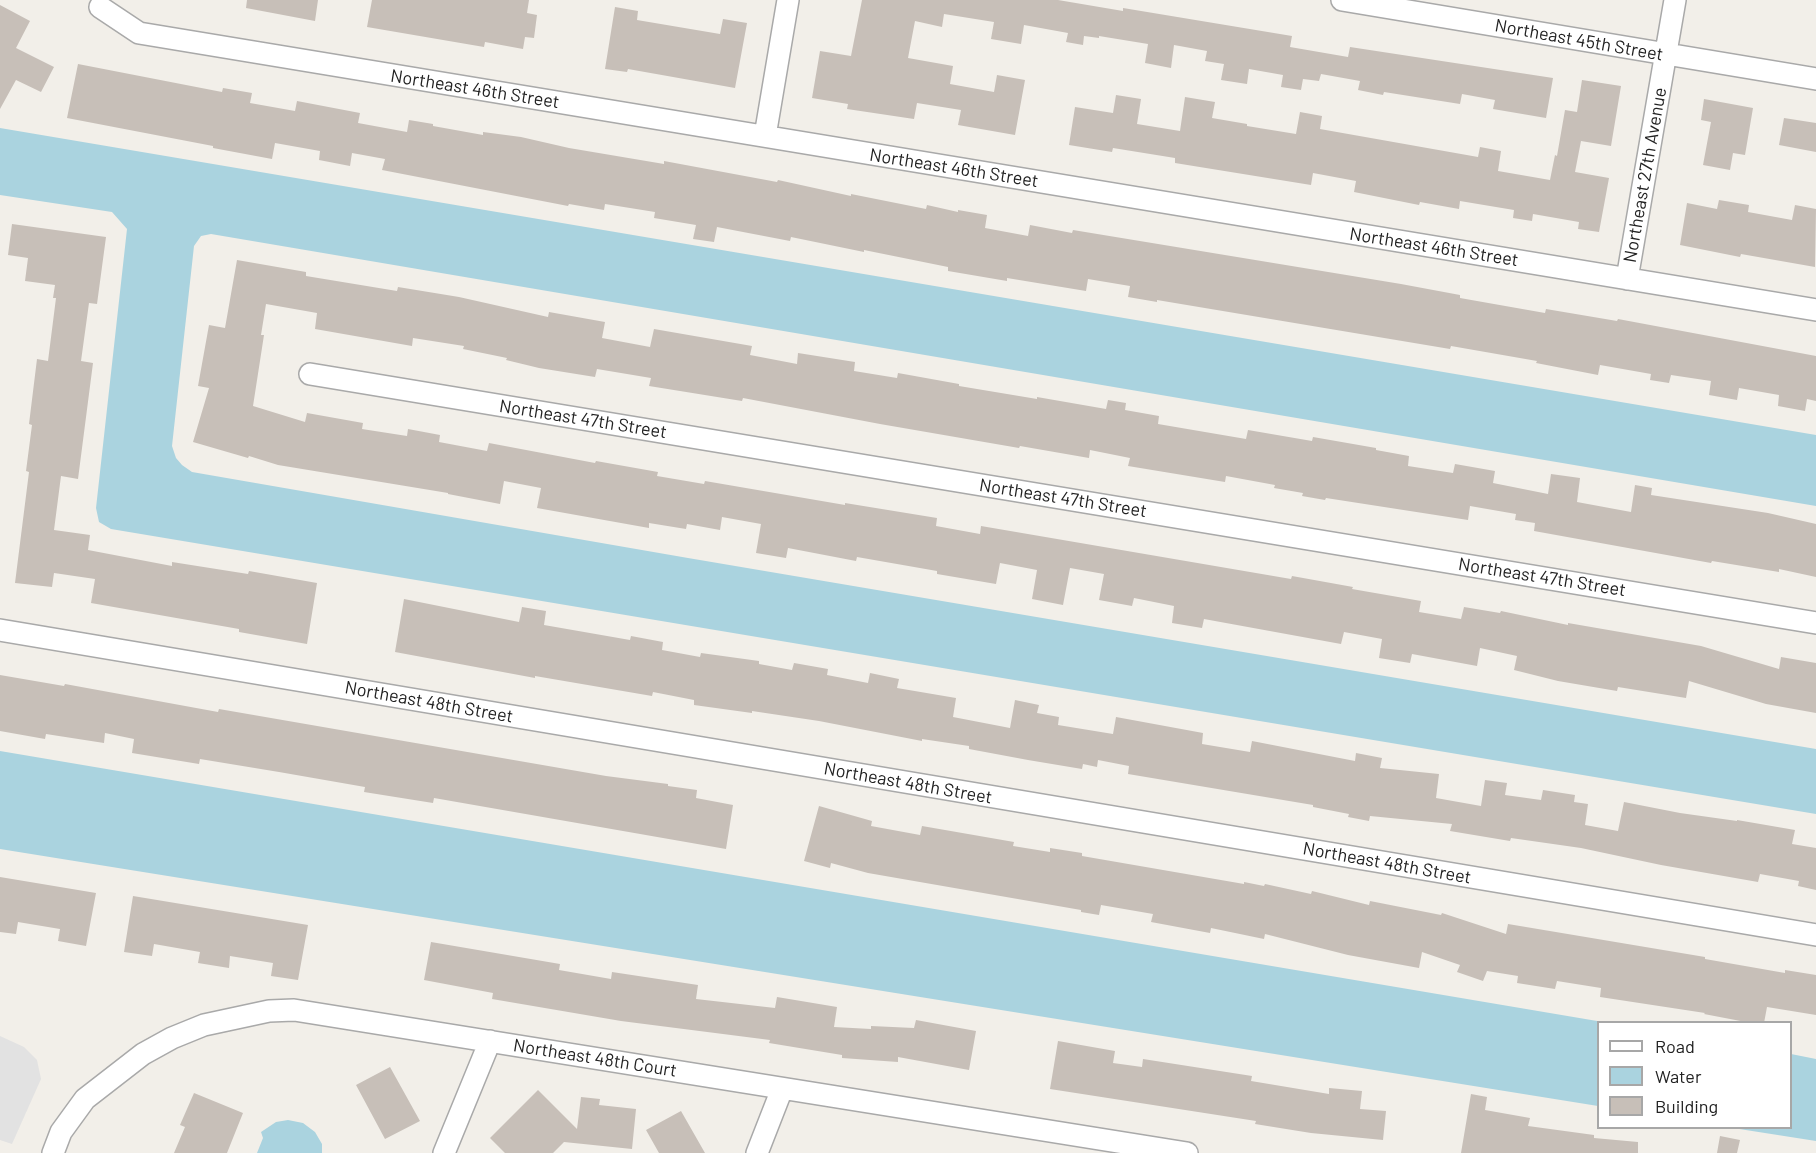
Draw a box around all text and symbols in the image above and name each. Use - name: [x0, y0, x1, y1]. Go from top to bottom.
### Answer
- street label: Northeast 45th Street: [1493, 15, 1665, 65]
- street label: Northeast 46th Street: [389, 65, 561, 113]
- street label: Northeast 27th Avenue: [1619, 86, 1671, 264]
- street label: Northeast 46th Street: [868, 144, 1040, 192]
- street label: Northeast 46th Street: [1348, 223, 1520, 271]
- street label: Northeast 47th Street: [498, 395, 668, 443]
- street label: Northeast 47th Street: [978, 474, 1148, 522]
- street label: Northeast 47th Street: [1457, 553, 1627, 601]
- street label: Northeast 48th Street: [343, 677, 515, 727]
- street label: Northeast 48th Street: [822, 758, 994, 808]
- street label: Northeast 48th Street: [1301, 838, 1473, 888]
- legend: [1597, 1021, 1792, 1129]
- street label: Northeast 48th Court: [512, 1034, 678, 1082]
- text: Road: [1655, 1035, 1695, 1057]
- text: Water: [1655, 1065, 1702, 1087]
- text: Building: [1655, 1095, 1718, 1117]

